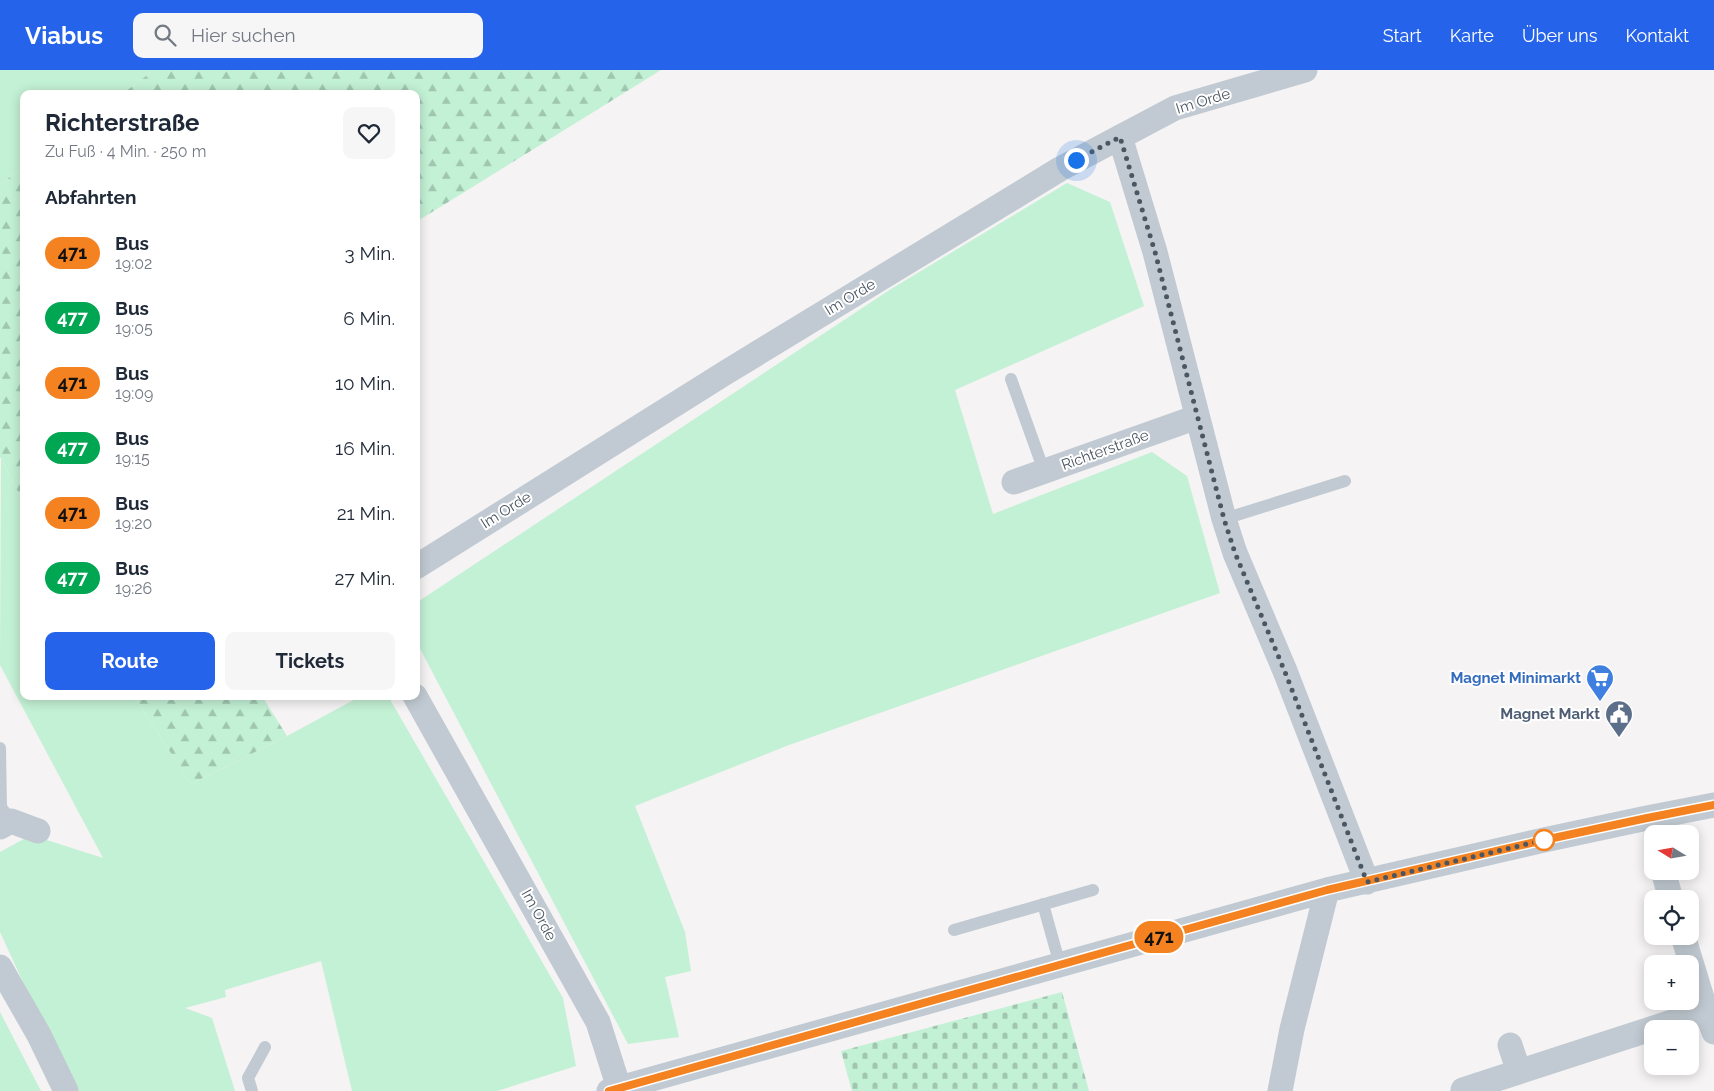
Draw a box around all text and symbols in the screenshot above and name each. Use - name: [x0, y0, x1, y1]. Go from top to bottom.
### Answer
- search box: [133, 13, 483, 58]
- text: Viabus: [25, 21, 103, 50]
- icon: search: [151, 21, 179, 49]
- text: Hier suchen: [191, 24, 296, 46]
- text: Start: [1383, 25, 1422, 46]
- text: Karte: [1450, 25, 1494, 46]
- text: Über uns: [1522, 25, 1597, 46]
- text: Kontakt: [1625, 25, 1689, 46]
- street label: Im Orde: [1174, 84, 1232, 118]
- button: heart: [343, 107, 395, 159]
- text: Richterstraße: [45, 108, 199, 137]
- text: Zu Fuß · 4 Min. · 250 m: [45, 142, 206, 161]
- your location: [1064, 148, 1089, 173]
- text: Abfahrten: [45, 186, 136, 208]
- text: Bus: [115, 232, 149, 254]
- text: 471: [58, 242, 87, 263]
- text: 3 Min.: [345, 242, 395, 264]
- text: 19:02: [115, 254, 152, 273]
- street label: Im Orde: [821, 275, 879, 319]
- text: Bus: [115, 297, 149, 319]
- text: 477: [57, 307, 88, 328]
- text: 6 Min.: [343, 307, 395, 329]
- text: 19:05: [115, 319, 153, 338]
- text: Bus: [115, 362, 149, 384]
- text: 471: [58, 372, 87, 393]
- text: 10 Min.: [335, 372, 395, 394]
- text: 19:09: [115, 384, 153, 403]
- street label: Richterstraße: [1059, 426, 1151, 474]
- text: Bus: [115, 427, 149, 449]
- text: 477: [57, 437, 88, 458]
- text: 16 Min.: [335, 437, 395, 459]
- text: 19:15: [115, 449, 150, 468]
- street label: Im Orde: [478, 487, 535, 532]
- text: Bus: [115, 492, 149, 514]
- text: 471: [58, 502, 87, 523]
- text: 21 Min.: [337, 502, 395, 524]
- text: 19:20: [115, 514, 152, 533]
- text: Bus: [115, 557, 149, 579]
- text: 477: [57, 567, 88, 588]
- text: 27 Min.: [335, 567, 395, 589]
- text: 19:26: [115, 579, 152, 598]
- button: Route: [45, 632, 215, 690]
- button: Tickets: [225, 632, 395, 690]
- supermarket icon: Magnet Minimarkt: [1585, 663, 1615, 702]
- place label: Magnet Minimarkt: [1450, 669, 1581, 687]
- public building icon: Magnet Markt: [1604, 699, 1634, 738]
- place label: Magnet Markt: [1500, 705, 1600, 723]
- north arrow: [1644, 825, 1699, 880]
- map controls: [1644, 825, 1699, 1075]
- unlabelled marker: [1533, 829, 1555, 851]
- street label: Im Orde: [518, 886, 560, 944]
- button: locate: [1644, 890, 1699, 945]
- line badge: 471: [1130, 921, 1188, 953]
- text: 471: [1144, 926, 1174, 947]
- button: +: [1644, 955, 1699, 1010]
- button: −: [1644, 1020, 1699, 1075]

